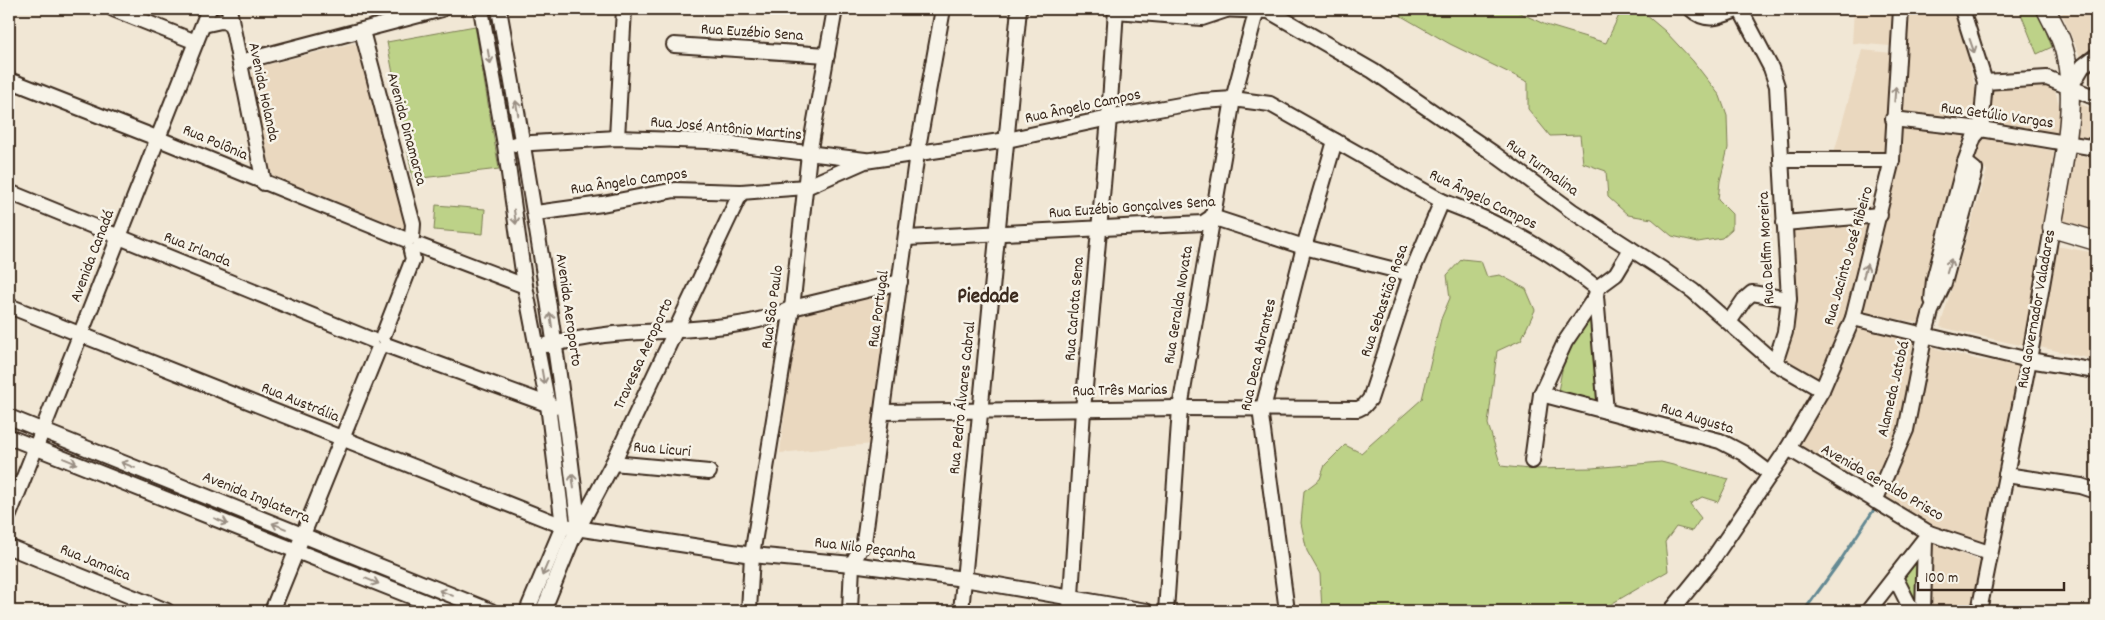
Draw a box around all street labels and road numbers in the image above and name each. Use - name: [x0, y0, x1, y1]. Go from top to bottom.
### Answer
- street label: Rua Euzébio Sena: [700, 18, 804, 48]
- street label: Avenida Holanda: [241, 40, 285, 144]
- street label: Avenida Dinamarca: [380, 70, 432, 188]
- street label: Rua Ângelo Campos: [1023, 83, 1143, 130]
- street label: Rua Getúlio Vargas: [1939, 97, 2055, 135]
- street label: Rua José Antônio Martins: [649, 111, 803, 147]
- street label: Rua Polônia: [179, 119, 252, 167]
- street label: Rua Turmalina: [1501, 134, 1584, 203]
- street label: Rua Ângelo Campos: [569, 162, 689, 202]
- street label: Rua Ângelo Campos: [1425, 164, 1541, 236]
- street label: Rua Jacinto José Ribeiro: [1818, 184, 1880, 328]
- street label: Rua Euzébio Gonçalves Sena: [1048, 191, 1217, 225]
- street label: Rua Delfim Moreira: [1753, 191, 1781, 305]
- street label: Avenida Canadá: [65, 206, 121, 306]
- street label: Rua Irlanda: [160, 226, 234, 274]
- street label: Rua Governador Valadares: [2012, 227, 2062, 390]
- street label: Rua Sebastião Rosa: [1355, 241, 1415, 360]
- street label: Rua Geralda Novata: [1158, 244, 1200, 366]
- street label: Avenida Aeroporto: [549, 252, 587, 368]
- street label: Rua Carlota Sena: [1059, 256, 1091, 362]
- street label: Rua São Paulo: [756, 264, 790, 350]
- street label: Rua Portugal: [862, 269, 896, 349]
- street label: Travessa Aeroporto: [608, 295, 680, 413]
- street label: Rua Deca Abrantes: [1235, 296, 1283, 414]
- street label: Rua Pedro Álvares Cabral: [944, 320, 982, 476]
- street label: Alameda Jatobá: [1872, 339, 1916, 439]
- street label: Rua Austrália: [258, 377, 343, 429]
- street label: Rua Três Marias: [1072, 379, 1168, 403]
- street label: Rua Augusta: [1658, 397, 1737, 441]
- street label: Rua Licuri: [632, 436, 692, 464]
- street label: Avenida Geraldo Prisco: [1816, 438, 1948, 528]
- street label: Avenida Inglaterra: [199, 466, 314, 530]
- street label: Rua Nilo Peçanha: [813, 531, 917, 567]
- street label: Rua Jamaica: [56, 538, 134, 588]

